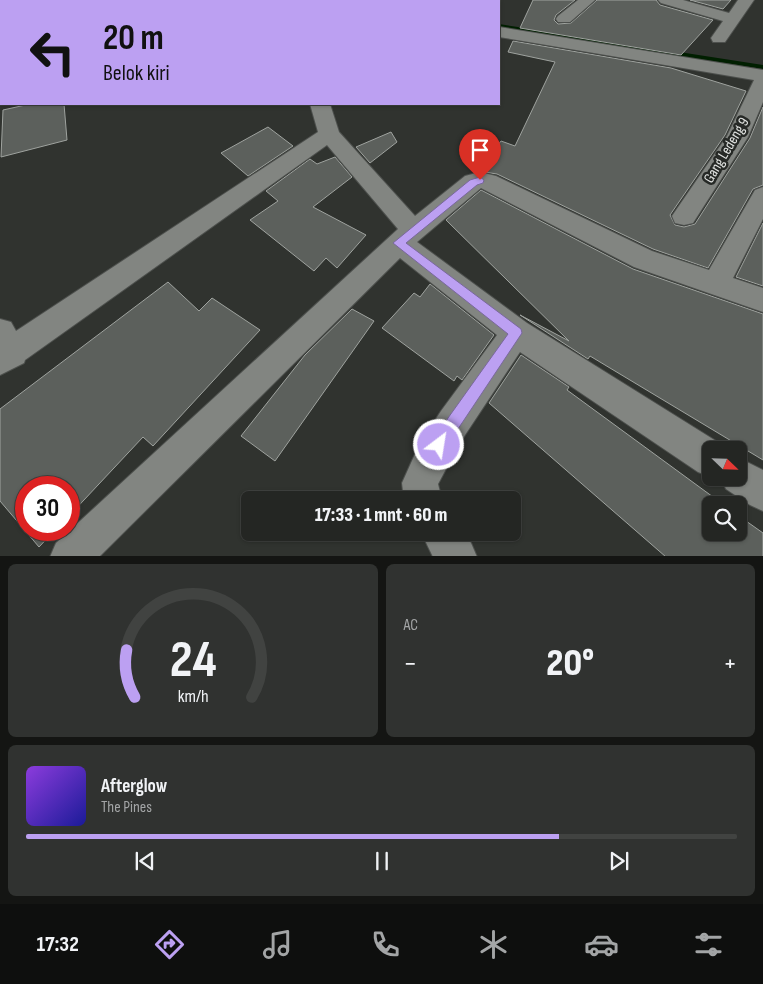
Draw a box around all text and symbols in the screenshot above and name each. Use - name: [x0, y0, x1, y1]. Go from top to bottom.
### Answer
- text: 20 m: [103, 17, 164, 60]
- icon: left: [20, 20, 85, 85]
- text: Belok kiri: [103, 60, 170, 87]
- street label: Gang Ledeng 9: [699, 114, 753, 186]
- pin: [459, 129, 501, 180]
- icon: arrive: [466, 136, 494, 164]
- position arrow: [412, 418, 464, 470]
- north arrow: [702, 441, 748, 486]
- map controls: [702, 441, 747, 541]
- speed limit sign: 30: [15, 476, 80, 541]
- button: search: [702, 496, 747, 541]
- text: 17:33 · 1 mnt · 60 m: [315, 504, 447, 527]
- text: AC: [404, 616, 418, 635]
- text: 24: [169, 629, 216, 692]
- text: 20°: [546, 641, 594, 686]
- text: −: [404, 647, 417, 680]
- text: +: [723, 647, 737, 680]
- text: km/h: [177, 686, 208, 707]
- text: Afterglow: [101, 775, 167, 798]
- text: The Pines: [101, 798, 152, 817]
- icon: previous: [131, 847, 159, 875]
- icon: pause: [368, 847, 396, 875]
- icon: next: [605, 847, 633, 875]
- icon: directions: [152, 927, 187, 962]
- icon: music: [260, 927, 295, 962]
- icon: phone: [368, 927, 403, 962]
- icon: climate: [476, 927, 511, 962]
- icon: car: [584, 927, 619, 962]
- icon: filters: [691, 927, 726, 962]
- text: 17:32: [36, 931, 79, 958]

